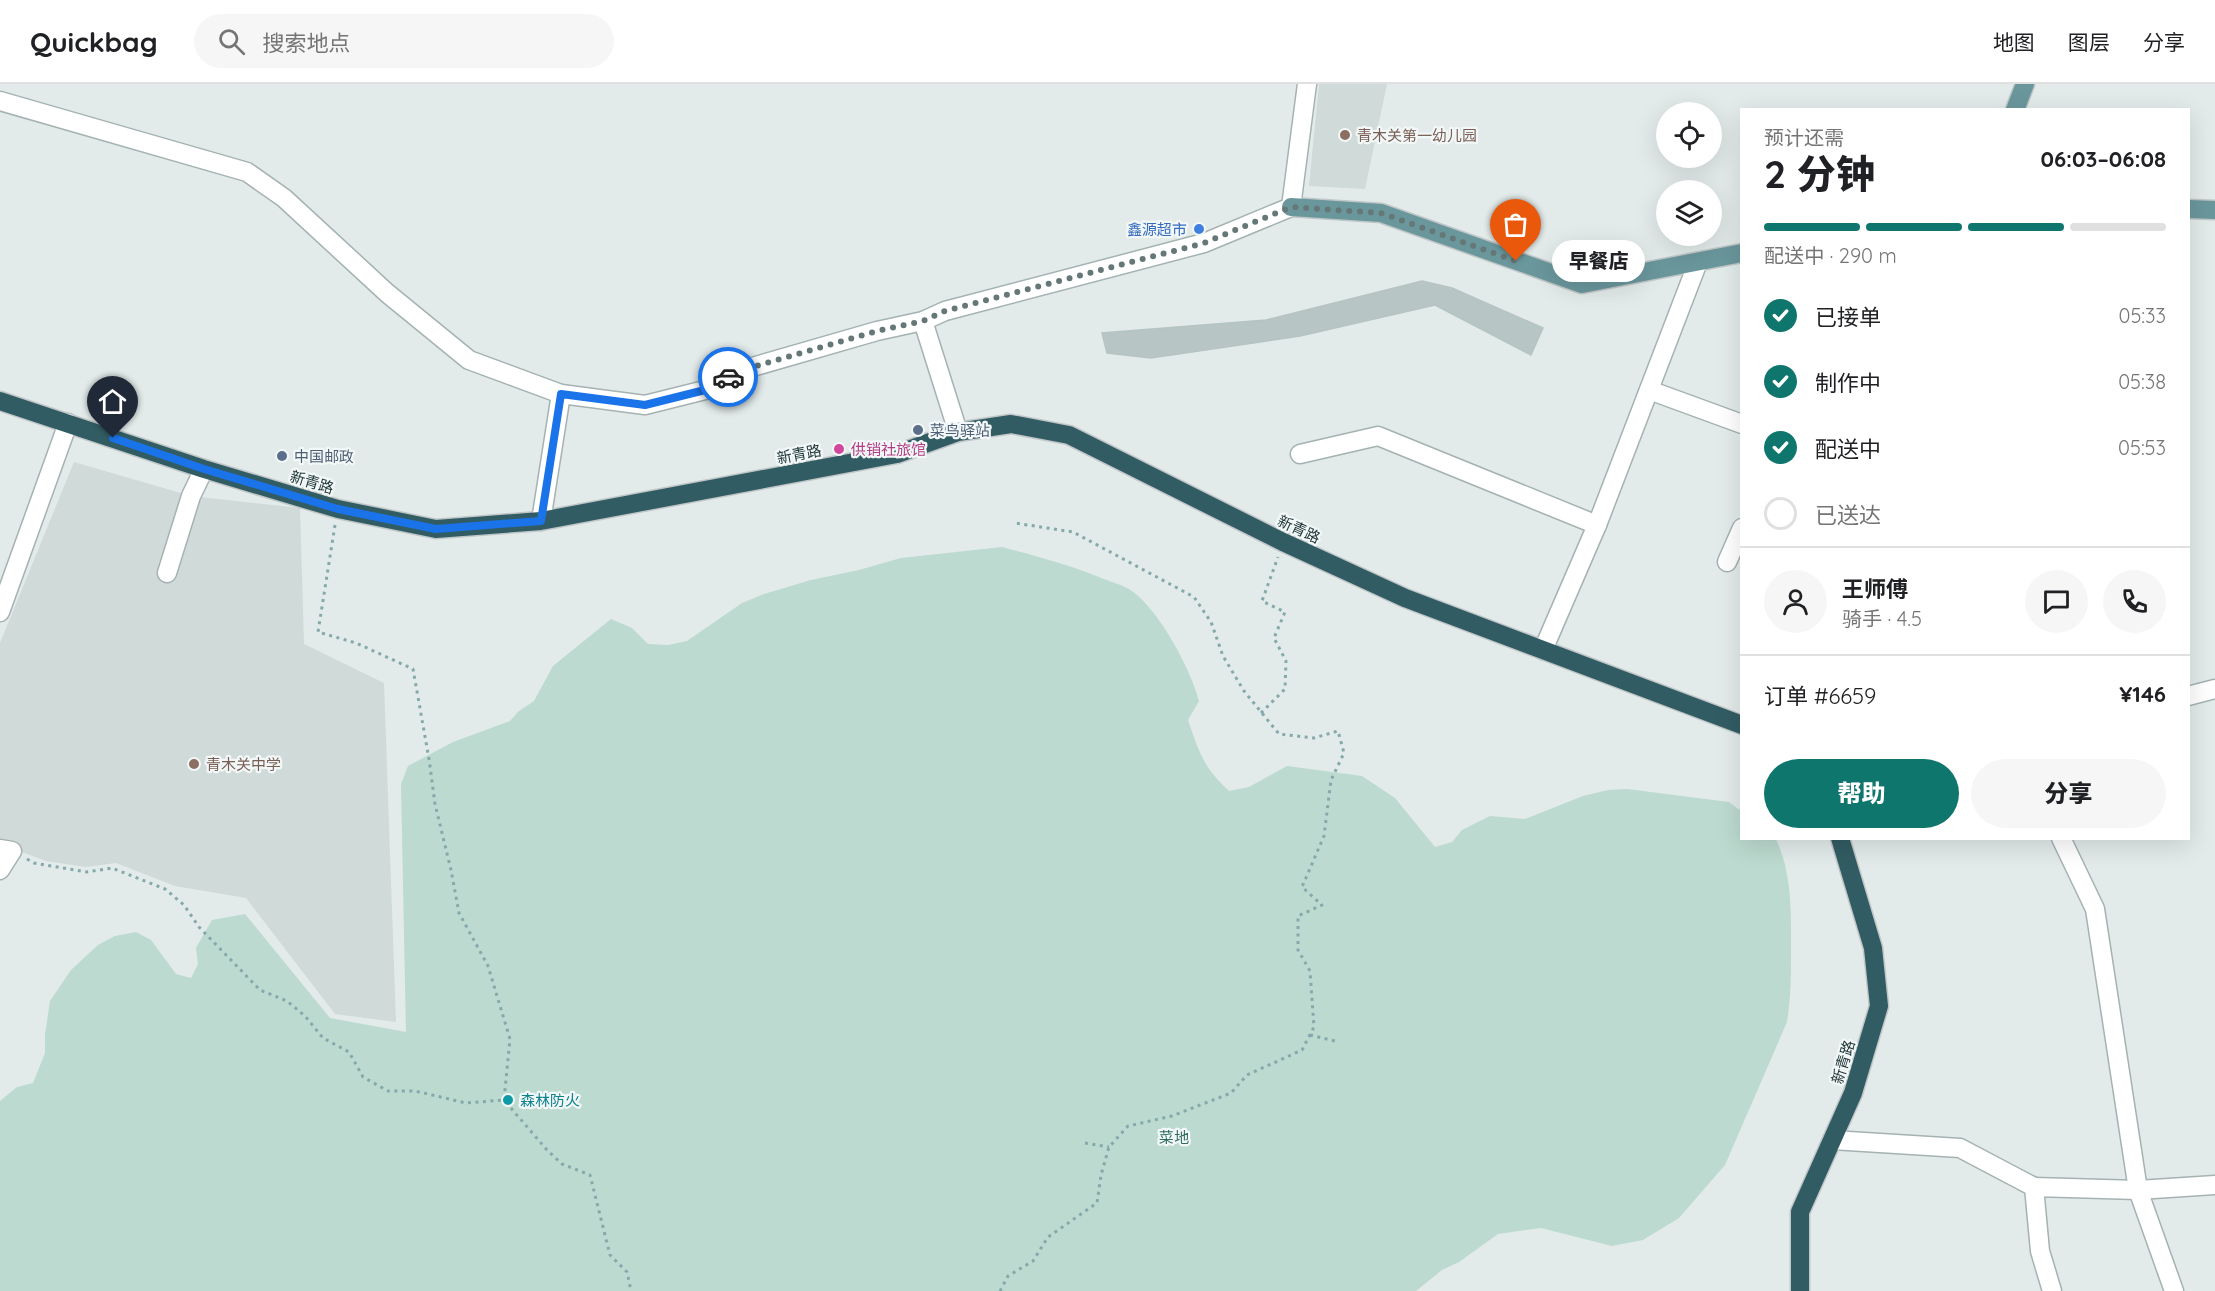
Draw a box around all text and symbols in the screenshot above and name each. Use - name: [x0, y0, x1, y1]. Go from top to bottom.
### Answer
- search box: [194, 14, 614, 68]
- text: Quickbag: [30, 24, 158, 59]
- icon: search: [215, 25, 248, 58]
- text: 搜索地点: [263, 29, 351, 57]
- text: 地图: [1993, 29, 2035, 55]
- text: 图层: [2068, 29, 2110, 55]
- text: 分享: [2143, 29, 2185, 55]
- map controls: [1656, 102, 1722, 246]
- button: locate: [1656, 102, 1722, 168]
- text: 预计还需: [1764, 125, 1844, 150]
- place label: 青木关第一幼儿园: [1357, 126, 1477, 145]
- marker: 青木关第一幼儿园: [1338, 128, 1352, 142]
- text: 06:03–06:08: [2040, 145, 2166, 173]
- text: 2 分钟: [1764, 149, 1875, 198]
- button: layers: [1656, 180, 1722, 246]
- pin: [1490, 199, 1541, 261]
- icon: bag: [1499, 208, 1532, 241]
- place label: 鑫源超市: [1127, 220, 1187, 239]
- marker: 鑫源超市: [1192, 222, 1206, 236]
- callout: 早餐店: [1552, 240, 1645, 282]
- text: 配送中 · 290 m: [1764, 243, 1897, 268]
- text: 早餐店: [1569, 248, 1629, 273]
- icon: check: [1764, 299, 1797, 332]
- text: 已接单: [1815, 303, 1881, 331]
- text: 05:33: [2119, 303, 2166, 328]
- courier: [698, 347, 758, 407]
- icon: car: [712, 361, 745, 394]
- icon: check: [1764, 365, 1797, 398]
- text: 制作中: [1815, 369, 1881, 397]
- text: 05:38: [2118, 369, 2166, 394]
- pin: [87, 376, 138, 438]
- icon: home: [96, 385, 129, 418]
- place label: 菜鸟驿站: [930, 421, 990, 440]
- marker: 菜鸟驿站: [911, 423, 925, 437]
- icon: check: [1764, 431, 1797, 464]
- text: 配送中: [1815, 435, 1881, 463]
- text: 05:53: [2118, 435, 2166, 460]
- street label: 新青路: [775, 440, 823, 468]
- place label: 供销社旅馆: [851, 440, 926, 459]
- marker: 供销社旅馆: [832, 442, 846, 456]
- place label: 中国邮政: [294, 447, 354, 466]
- marker: 中国邮政: [275, 449, 289, 463]
- street label: 新青路: [288, 466, 336, 498]
- text: 已送达: [1815, 501, 1881, 529]
- street label: 新青路: [1275, 511, 1323, 547]
- button: person: [1764, 570, 1827, 633]
- button: chat: [2025, 570, 2088, 633]
- button: phone: [2103, 570, 2166, 633]
- text: 王师傅: [1842, 575, 1908, 603]
- text: 骑手 · 4.5: [1842, 606, 1922, 631]
- text: ¥146: [2119, 680, 2166, 708]
- text: 订单 #6659: [1764, 682, 1876, 710]
- place label: 青木关中学: [206, 755, 281, 774]
- marker: 青木关中学: [187, 757, 201, 771]
- button: 帮助: [1764, 759, 1959, 828]
- button: 分享: [1971, 759, 2166, 828]
- street label: 新青路: [1827, 1038, 1859, 1086]
- place label: 森林防火: [520, 1091, 580, 1110]
- marker: 森林防火: [501, 1093, 515, 1107]
- park label: 菜地: [1159, 1128, 1189, 1147]

